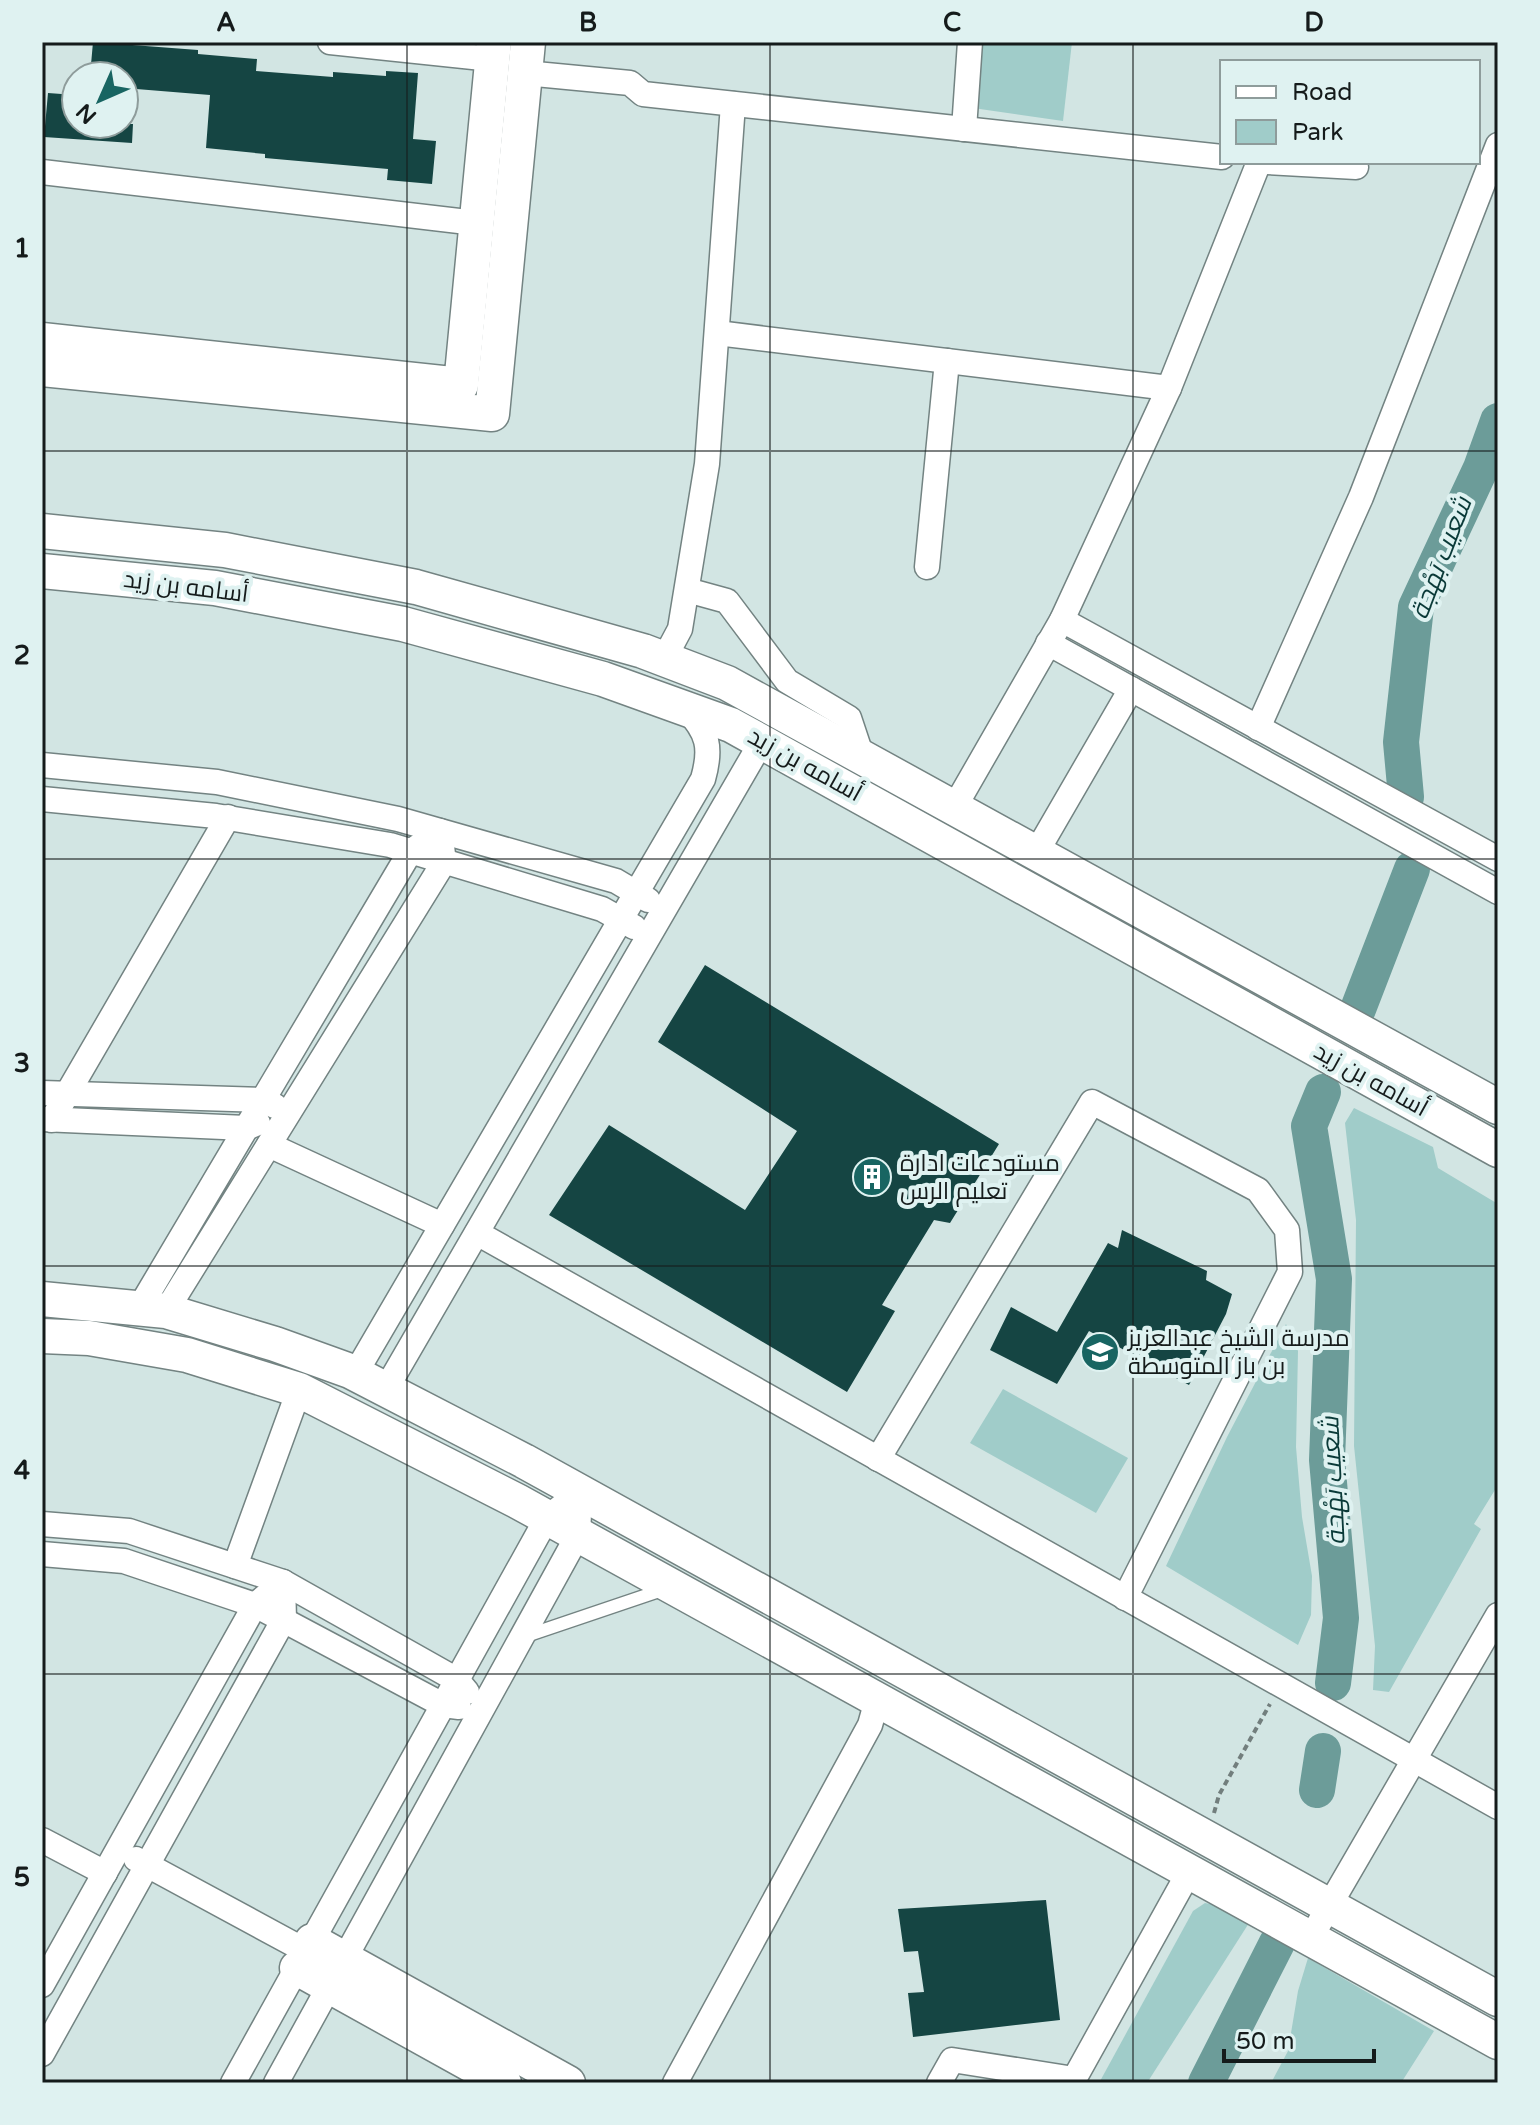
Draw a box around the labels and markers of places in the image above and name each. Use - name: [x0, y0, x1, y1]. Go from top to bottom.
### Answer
- place label: مستودعات ادارة تعليم الرس: [900, 1149, 1060, 1207]
- building icon: مستودعات ادارة تعليم الرس: [851, 1156, 893, 1198]
- place label: مدرسة الشيخ عبدالعزيز بن باز المتوسطة: [1126, 1324, 1350, 1381]
- school or university icon: مدرسة الشيخ عبدالعزيز بن باز المتوسطة: [1079, 1331, 1121, 1373]

